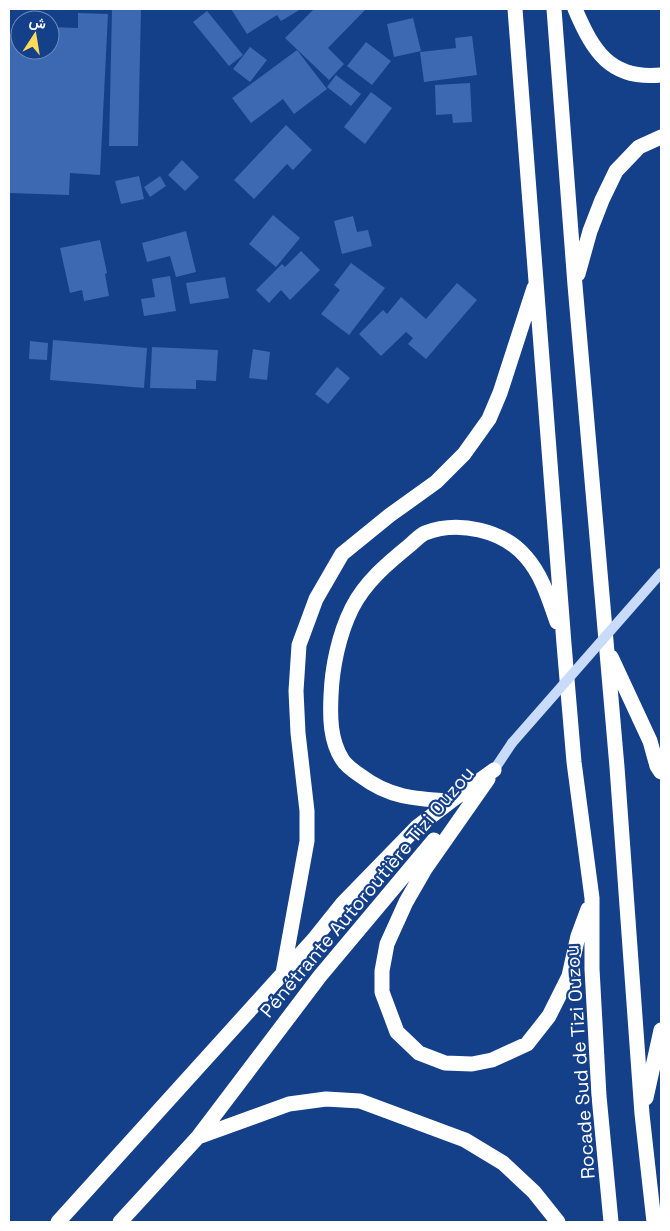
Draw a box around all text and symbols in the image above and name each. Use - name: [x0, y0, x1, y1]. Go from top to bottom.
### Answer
- north arrow: [10, 10, 60, 60]
- text: ش: [28, 12, 48, 33]
- street label: Pénétrante Autoroutière Tizi Ouzou: [254, 761, 480, 1023]
- street label: Rocade Sud de Tizi Ouzou: [559, 944, 601, 1180]

